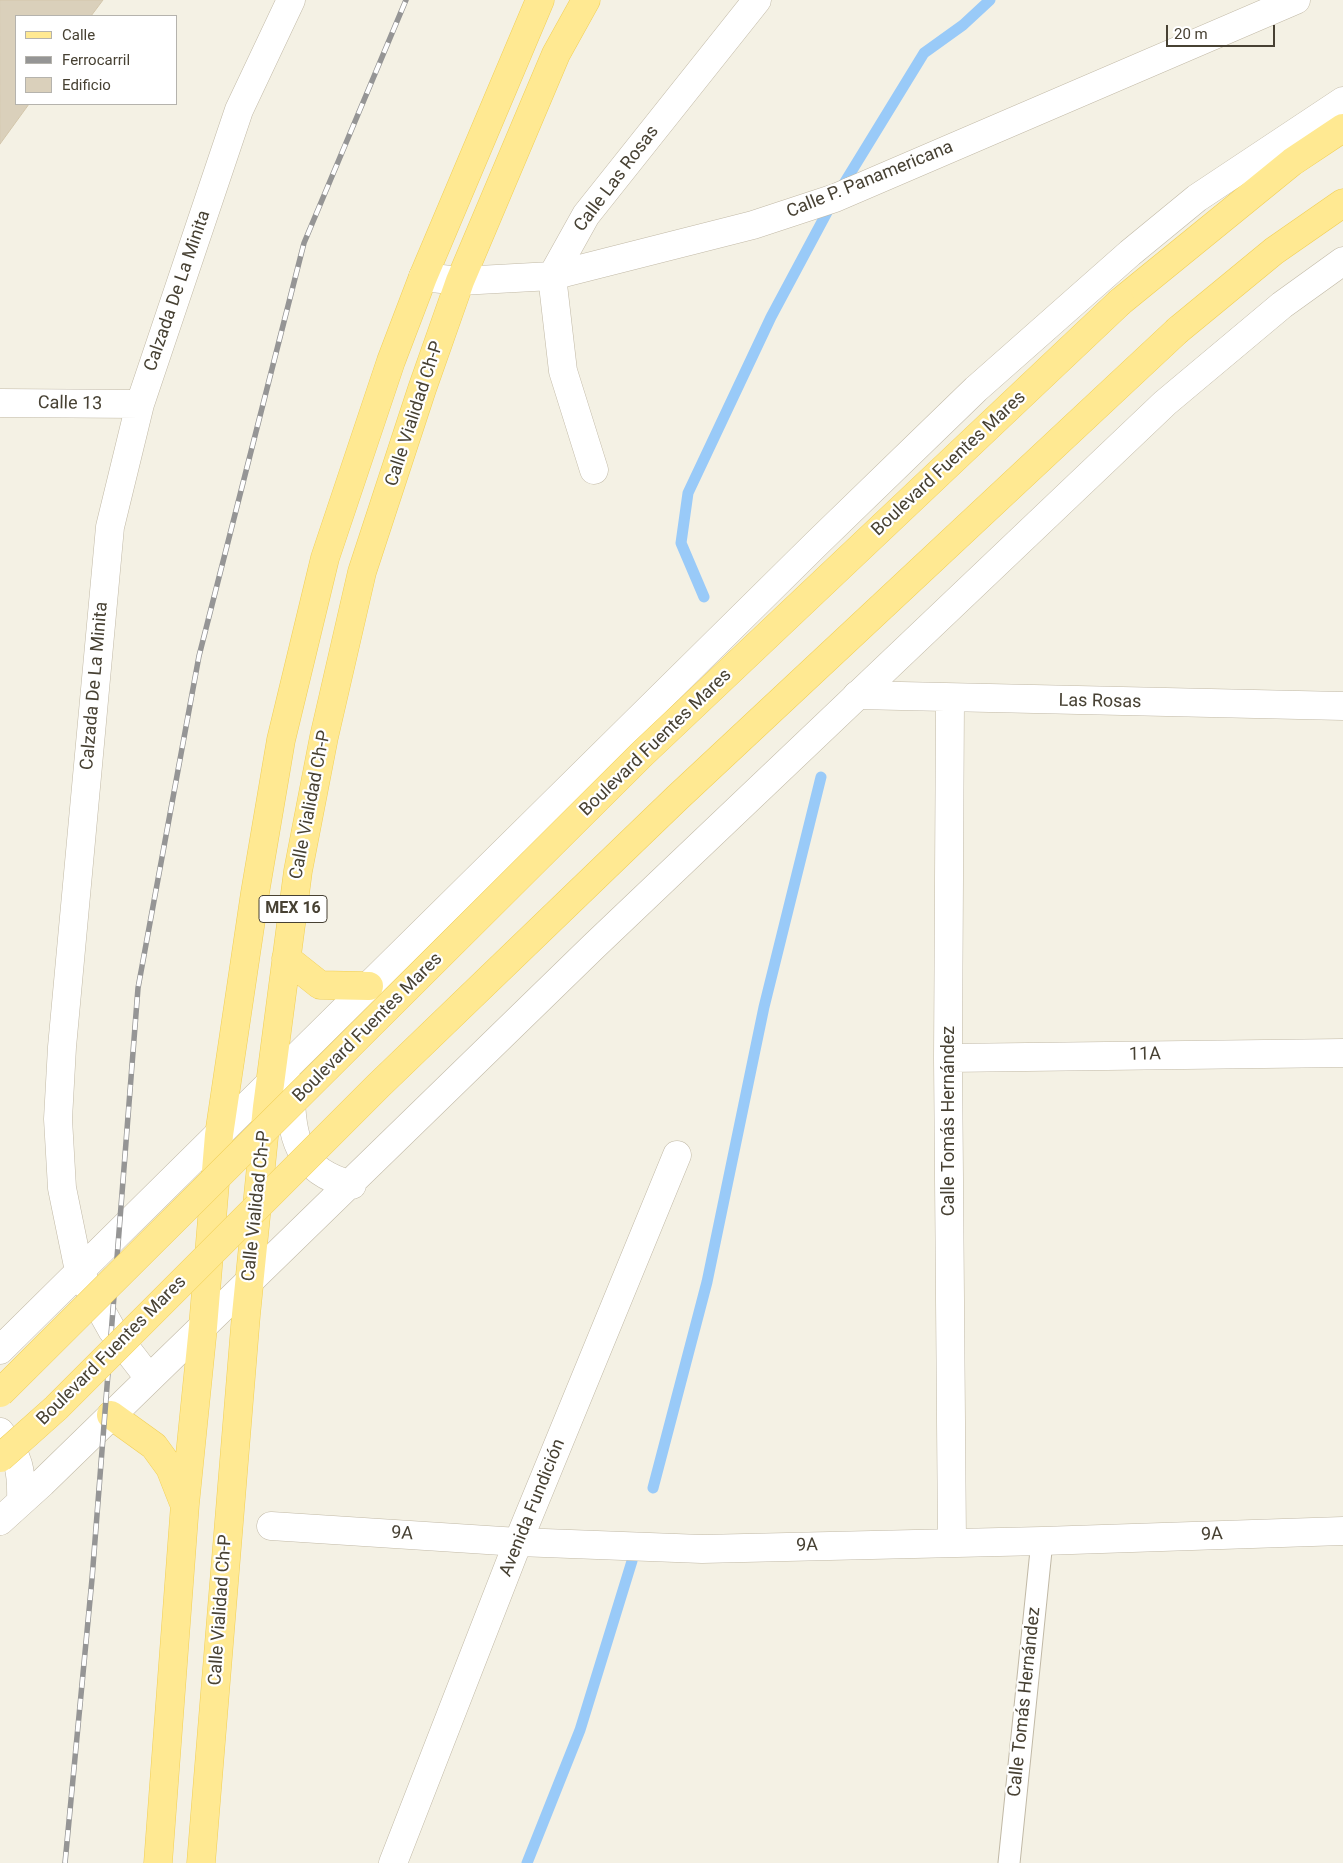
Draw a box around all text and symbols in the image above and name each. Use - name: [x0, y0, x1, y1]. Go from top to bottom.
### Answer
- legend: [15, 15, 178, 105]
- scale bar: [1168, 15, 1277, 47]
- text: 20 m: [1174, 25, 1208, 43]
- text: Calle: [62, 26, 95, 44]
- text: Ferrocarril: [62, 51, 130, 69]
- text: Edificio: [62, 76, 111, 94]
- street label: Calle Las Rosas: [570, 122, 664, 236]
- street label: Calle P. Panamericana: [784, 137, 956, 223]
- street label: Calzada De La Minita: [140, 208, 216, 374]
- street label: Calle Vialidad Ch-P: [381, 339, 449, 489]
- street label: Boulevard Fuentes Mares: [867, 387, 1031, 541]
- street label: Calle 13: [38, 393, 102, 415]
- street label: Calzada De La Minita: [77, 601, 113, 771]
- street label: Boulevard Fuentes Mares: [576, 665, 736, 821]
- street label: Las Rosas: [1058, 690, 1142, 714]
- street label: Calle Vialidad Ch-P: [286, 729, 336, 881]
- road number: MEX 16: [259, 896, 327, 922]
- street label: Boulevard Fuentes Mares: [289, 949, 447, 1107]
- street label: Calle Tomás Hernández: [938, 1026, 960, 1216]
- street label: 11A: [1129, 1044, 1161, 1066]
- street label: Calle Vialidad Ch-P: [238, 1130, 276, 1282]
- street label: Boulevard Fuentes Mares: [33, 1272, 191, 1430]
- street label: Avenida Fundición: [496, 1436, 570, 1580]
- street label: 9A: [390, 1522, 414, 1546]
- street label: 9A: [1201, 1524, 1223, 1546]
- street label: Calle Vialidad Ch-P: [205, 1534, 237, 1686]
- street label: 9A: [796, 1535, 818, 1557]
- street label: Calle Tomás Hernández: [1004, 1606, 1046, 1798]

